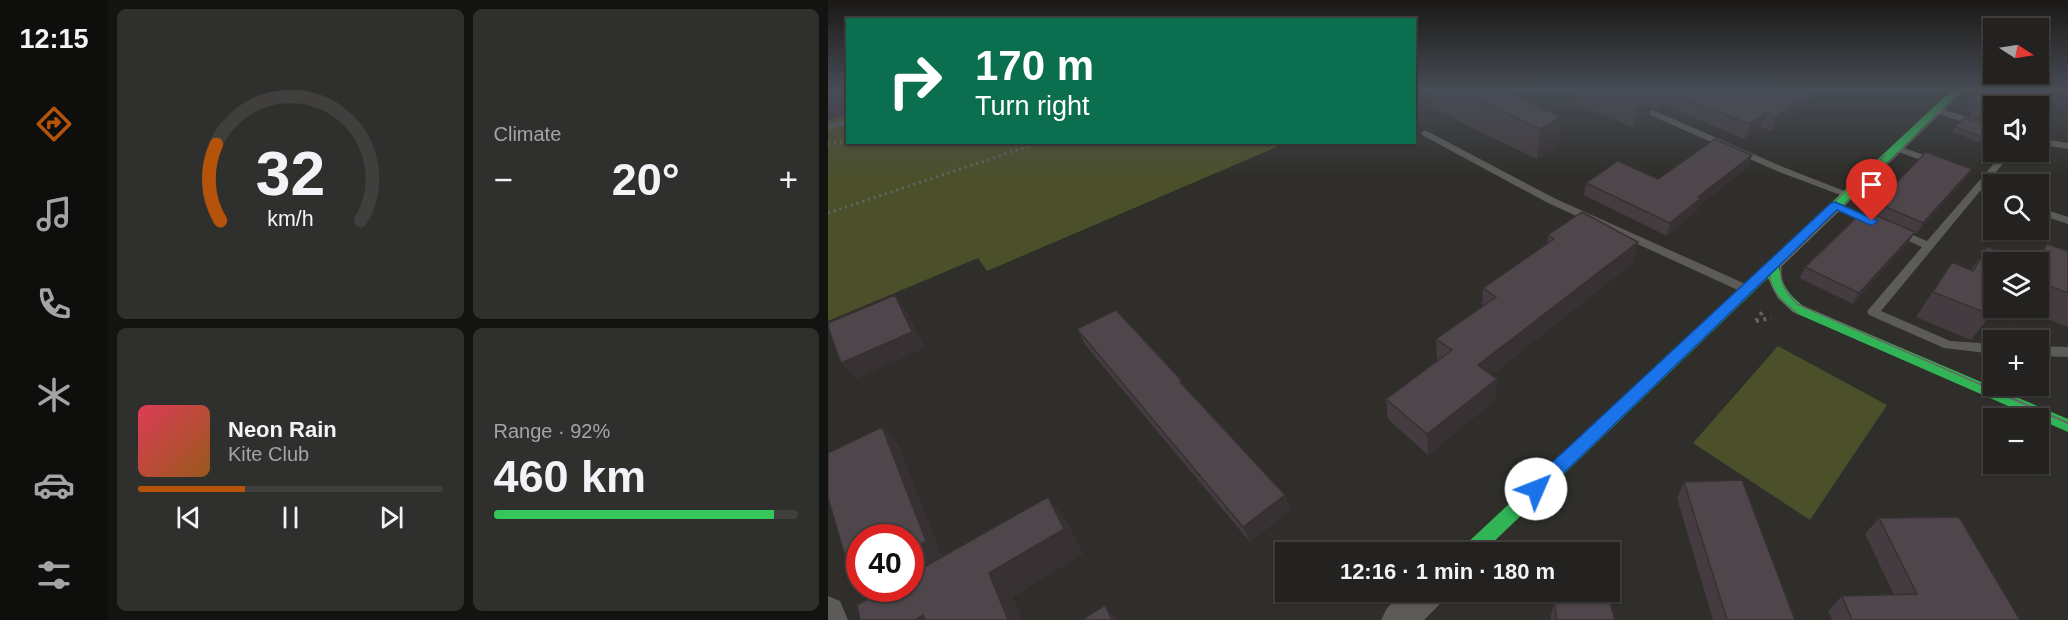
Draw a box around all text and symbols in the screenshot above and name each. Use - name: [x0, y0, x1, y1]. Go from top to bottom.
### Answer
- north arrow: [1983, 18, 2049, 84]
- map controls: [1983, 18, 2049, 474]
- text: 12:15: [19, 24, 89, 54]
- icon: right: [876, 42, 954, 120]
- text: 170 m: [975, 42, 1094, 89]
- text: Turn right: [975, 91, 1090, 121]
- button: sound: [1983, 96, 2049, 162]
- icon: directions: [33, 103, 75, 145]
- text: Climate: [494, 123, 561, 145]
- text: 32: [256, 139, 325, 208]
- text: 20°: [612, 154, 680, 205]
- pin: [1846, 159, 1897, 221]
- text: −: [494, 161, 513, 198]
- text: +: [779, 161, 798, 198]
- icon: arrive: [1855, 168, 1888, 201]
- button: search: [1983, 174, 2049, 240]
- icon: music: [33, 193, 75, 235]
- text: km/h: [267, 207, 313, 231]
- button: layers: [1983, 252, 2049, 318]
- icon: phone: [33, 283, 75, 325]
- button: +: [1983, 330, 2049, 396]
- icon: climate: [33, 374, 75, 416]
- button: −: [1983, 408, 2049, 474]
- text: Neon Rain: [228, 417, 337, 442]
- text: Range · 92%: [494, 420, 610, 442]
- text: Kite Club: [228, 443, 309, 465]
- text: 460 km: [494, 451, 646, 502]
- position arrow: [1504, 457, 1568, 521]
- icon: car: [33, 464, 75, 506]
- icon: previous: [172, 501, 205, 534]
- icon: pause: [274, 501, 307, 534]
- icon: next: [375, 501, 408, 534]
- speed limit sign: 40: [846, 524, 924, 602]
- icon: filters: [33, 554, 75, 596]
- text: 12:16 · 1 min · 180 m: [1340, 559, 1555, 584]

